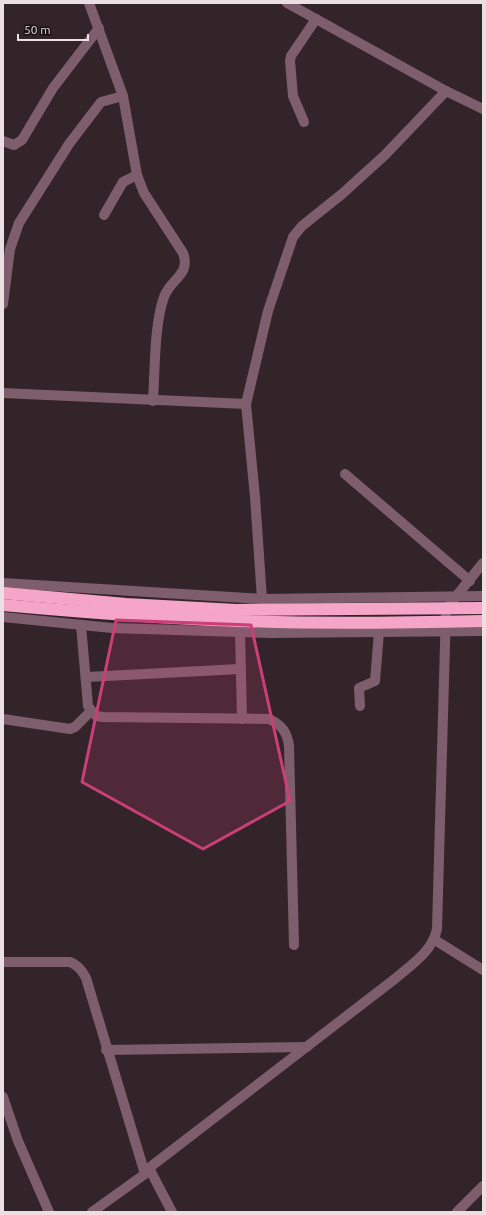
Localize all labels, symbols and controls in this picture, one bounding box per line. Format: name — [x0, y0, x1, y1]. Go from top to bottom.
scale bar — [18, 16, 88, 42]
text: 50 m — [24, 23, 51, 36]

